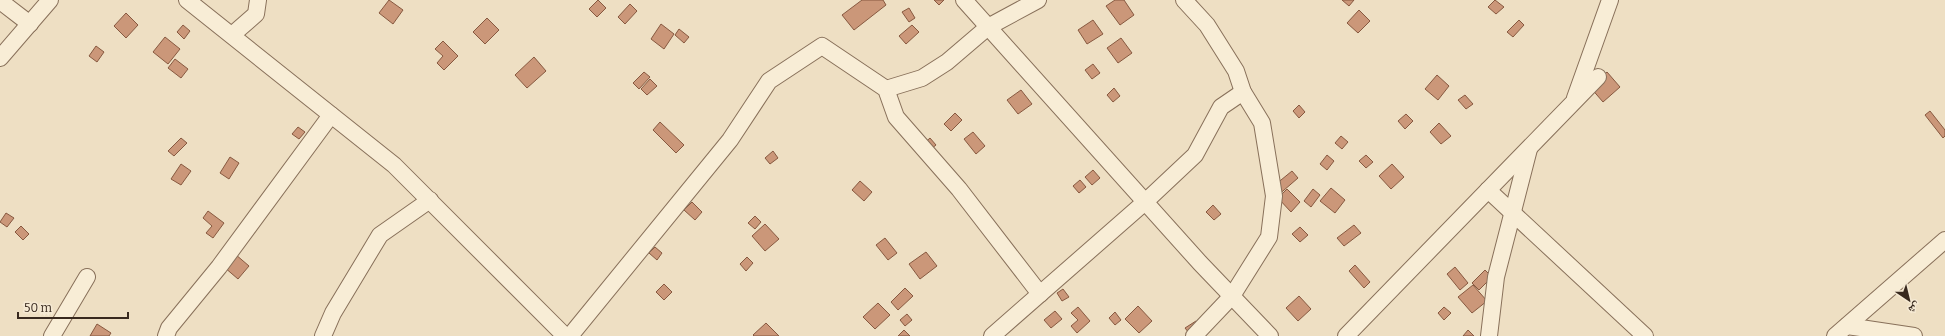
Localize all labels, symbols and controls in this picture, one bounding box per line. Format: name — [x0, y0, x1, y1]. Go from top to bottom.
north arrow — [1889, 280, 1929, 320]
scale bar — [18, 294, 128, 320]
text: ش — [1905, 298, 1923, 317]
text: 50 m — [24, 301, 53, 315]

